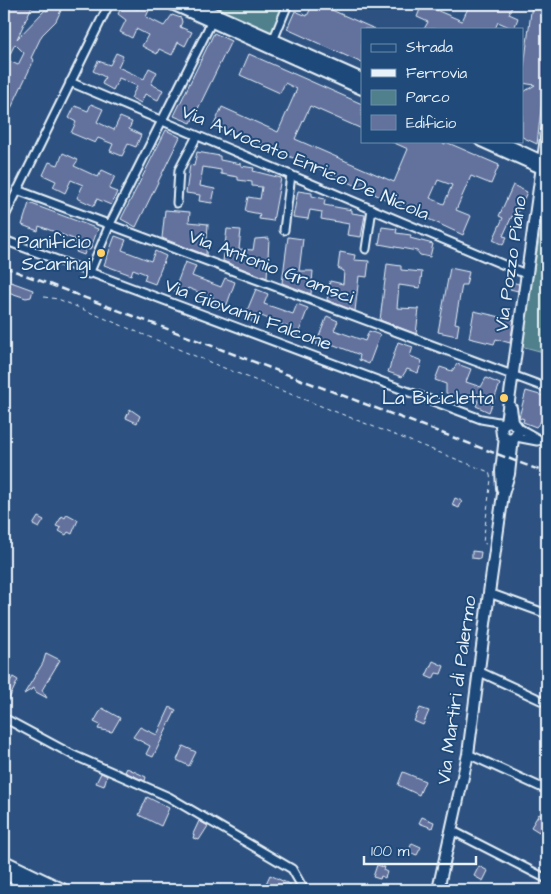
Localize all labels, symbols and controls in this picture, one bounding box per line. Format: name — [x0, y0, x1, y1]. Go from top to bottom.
legend — [361, 28, 524, 142]
text: Strada — [406, 37, 453, 58]
text: Ferrovia — [406, 63, 468, 84]
text: Parco — [406, 87, 450, 108]
street label: Via Avvocato Enrico De Nicola — [177, 98, 434, 228]
text: Edificio — [406, 113, 457, 134]
street label: Via Pozzo Piano — [488, 194, 534, 334]
street label: Via Antonio Gramsci — [184, 223, 358, 311]
place label: Panificio Scaringi — [17, 229, 91, 279]
marker: Panificio Scaringi — [95, 247, 107, 259]
street label: Via Giovanni Falcone — [161, 272, 335, 358]
place label: La Bicicletta — [382, 385, 494, 412]
marker: La Bicicletta — [498, 392, 510, 404]
street label: Via Martiri di Palermo — [430, 593, 484, 786]
scale bar — [364, 834, 476, 866]
text: 100 m — [371, 841, 410, 862]

